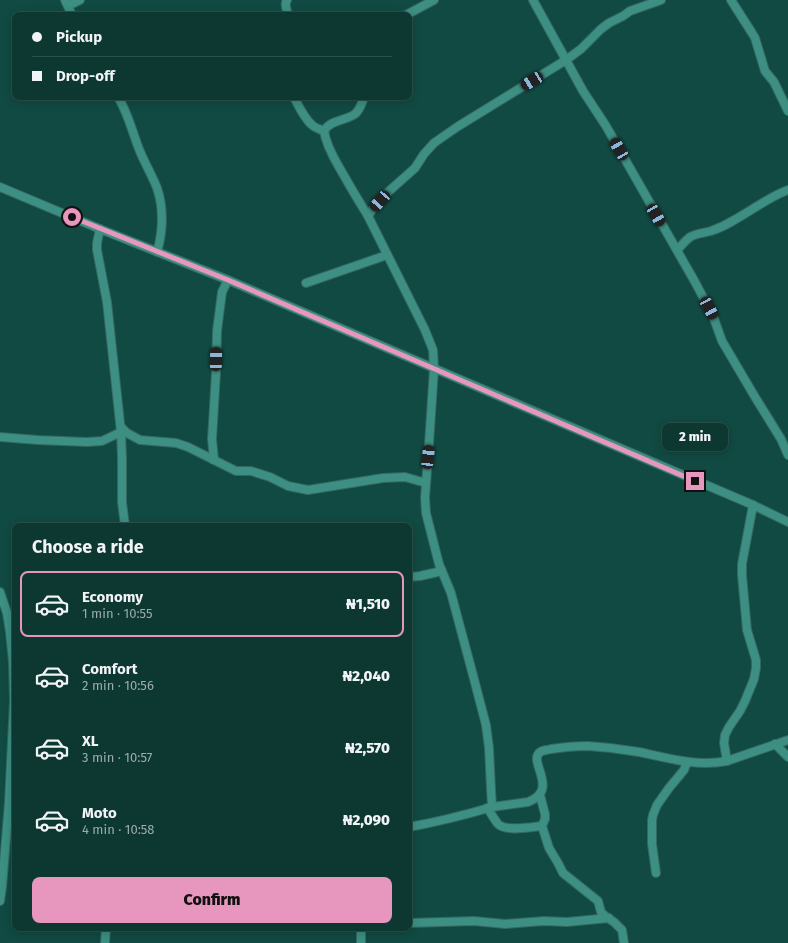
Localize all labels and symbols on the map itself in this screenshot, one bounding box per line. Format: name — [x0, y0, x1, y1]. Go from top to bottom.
car — [519, 70, 545, 92]
car — [608, 136, 630, 162]
car — [368, 188, 392, 214]
car — [645, 202, 667, 228]
route start — [63, 208, 81, 226]
car — [698, 295, 720, 321]
car — [210, 347, 222, 371]
callout: 2 min — [662, 423, 728, 451]
car — [421, 444, 435, 470]
route end — [686, 472, 704, 490]

